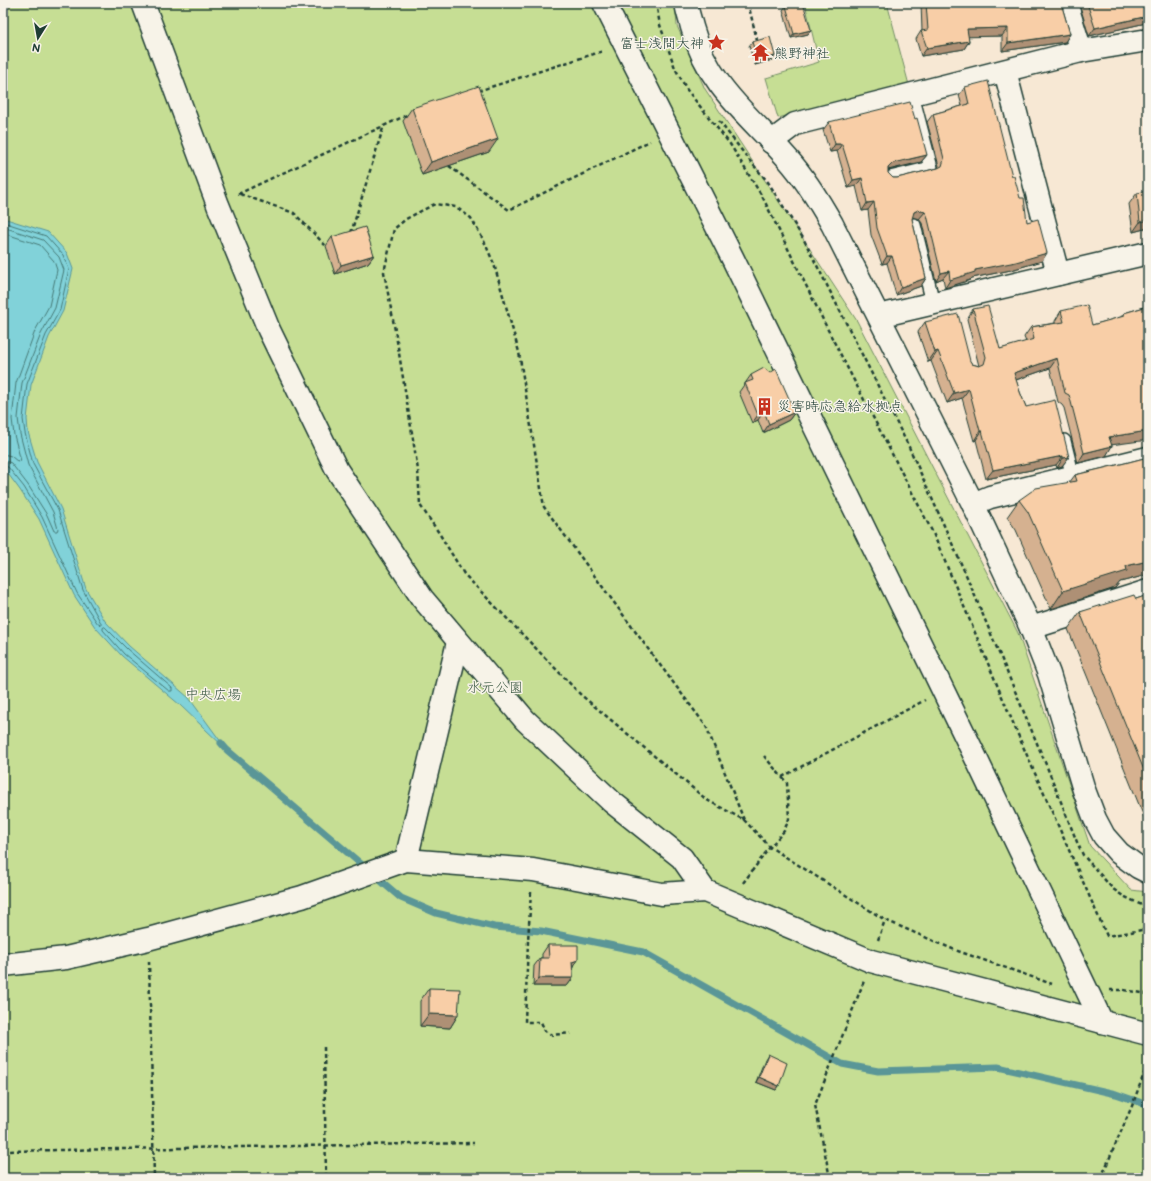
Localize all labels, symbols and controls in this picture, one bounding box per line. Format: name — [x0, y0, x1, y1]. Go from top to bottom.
north arrow — [18, 18, 58, 58]
place icon: 富士浅間大神 — [707, 33, 727, 53]
place label: 富士浅間大神 — [620, 35, 704, 52]
text: N — [31, 40, 41, 54]
temple icon: 熊野神社 — [751, 43, 771, 63]
place label: 熊野神社 — [774, 45, 830, 62]
building icon: 災害時応急給水拠点 — [754, 396, 774, 416]
place label: 災害時応急給水拠点 — [777, 398, 903, 415]
park label: 水元公園 — [467, 679, 523, 696]
park label: 中央広場 — [185, 686, 241, 703]

